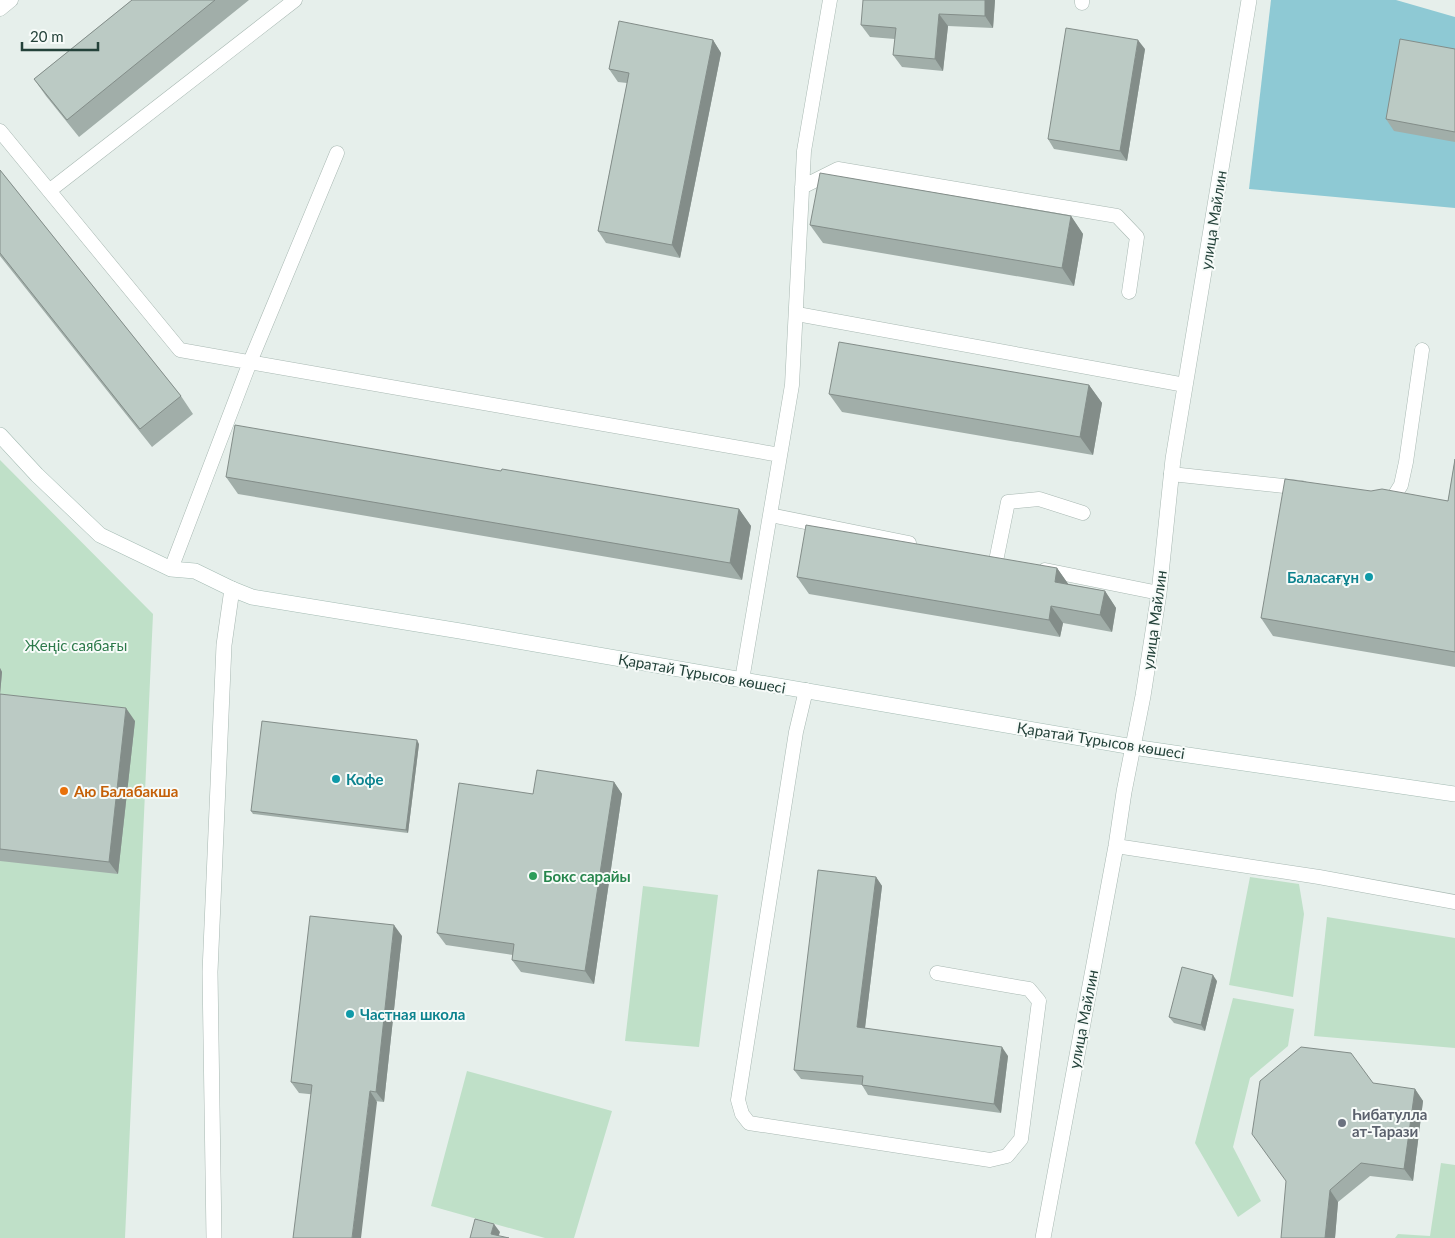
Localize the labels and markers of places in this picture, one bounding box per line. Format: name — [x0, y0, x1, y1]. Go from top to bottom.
place label: Баласағұн — [1287, 568, 1359, 586]
marker: Баласағұн — [1363, 571, 1375, 583]
place label: Кофе — [346, 770, 383, 788]
marker: Кофе — [330, 773, 342, 785]
place label: Аю Балабакша — [73, 782, 178, 800]
marker: Аю Балабакша — [58, 785, 70, 797]
place label: Бокс сарайы — [543, 867, 631, 885]
marker: Бокс сарайы — [527, 870, 539, 882]
place label: Частная школа — [360, 1005, 465, 1023]
marker: Частная школа — [344, 1008, 356, 1020]
place label: Һибатулла ат-Тарази — [1352, 1105, 1427, 1140]
marker: Һибатулла ат-Тарази — [1336, 1117, 1348, 1129]

